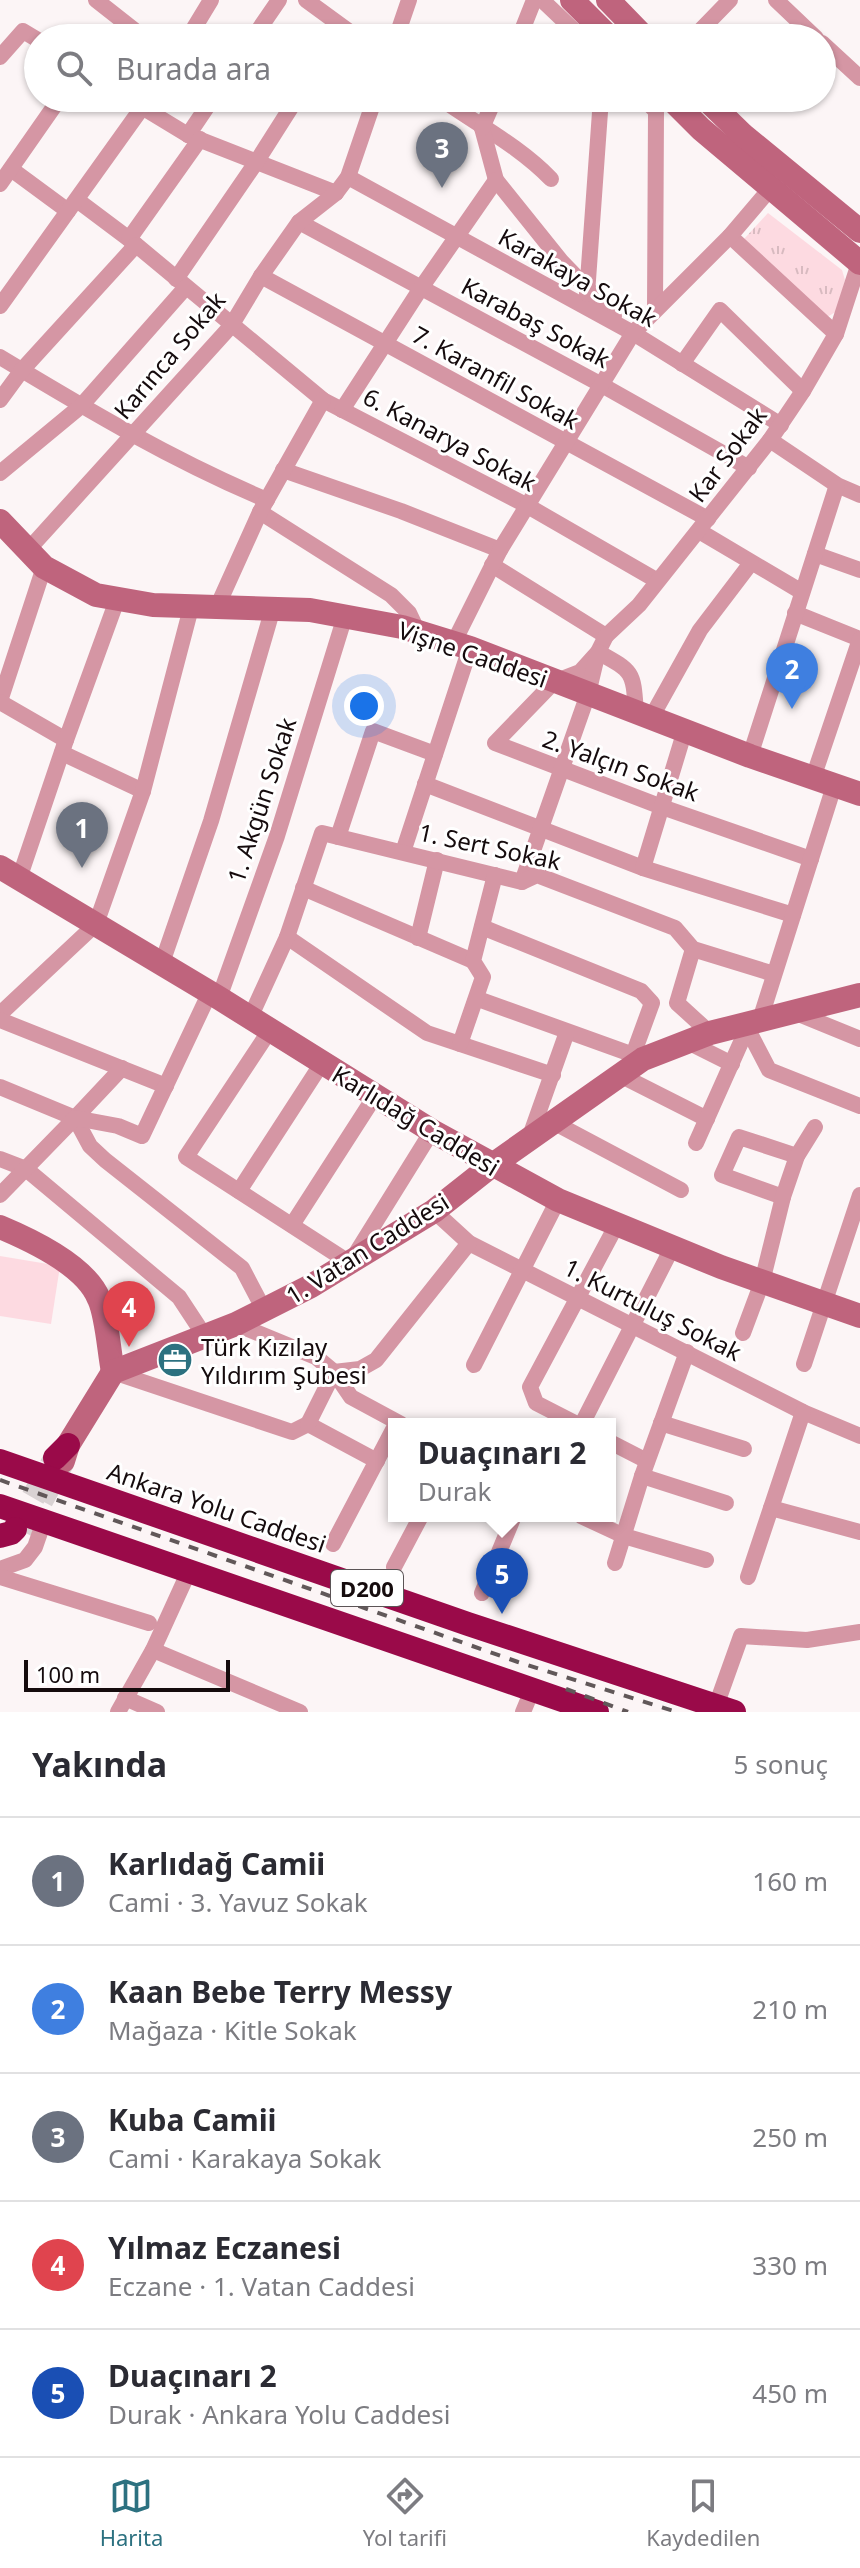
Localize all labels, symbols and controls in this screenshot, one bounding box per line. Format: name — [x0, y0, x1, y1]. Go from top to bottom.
search box — [24, 24, 836, 112]
icon: search — [52, 46, 96, 90]
text: Burada ara — [116, 48, 271, 89]
pin: 3 — [416, 122, 468, 188]
street label: Karakaya Sokak — [493, 220, 663, 334]
street label: Karabaş Sokak — [456, 269, 616, 375]
street label: Karınca Sokak — [106, 284, 232, 426]
street label: 7. Karanfil Sokak — [407, 317, 586, 437]
street label: 6. Kanarya Sokak — [358, 379, 543, 499]
street label: Kar Sokak — [680, 399, 774, 508]
street label: Vişne Caddesi — [394, 613, 552, 695]
pin: 2 — [766, 643, 818, 709]
your location — [344, 686, 384, 726]
street label: 1. Akgün Sokak — [219, 713, 303, 887]
street label: 2. Yalçın Sokak — [538, 721, 704, 809]
pin: 1 — [56, 802, 108, 868]
street label: 1. Sert Sokak — [416, 815, 564, 877]
street label: Karlıdağ Caddesi — [326, 1057, 506, 1183]
street label: 1. Vatan Caddesi — [279, 1185, 455, 1311]
street label: 1. Kurtuluş Sokak — [559, 1250, 748, 1368]
pin: 4 — [103, 1281, 155, 1347]
place label: Türk Kızılay Yıldırım Şubesi — [201, 1330, 367, 1391]
office icon: Türk Kızılay Yıldırım Şubesi — [156, 1341, 194, 1379]
popup — [388, 1418, 616, 1522]
text: Duaçınarı 2 — [418, 1432, 586, 1473]
street label: Ankara Yolu Caddesi — [103, 1454, 331, 1560]
text: Durak — [418, 1473, 491, 1509]
pin: 5 — [476, 1548, 528, 1614]
road number: D200 — [331, 1570, 403, 1606]
scale bar — [24, 1656, 230, 1692]
text: 100 m — [36, 1659, 100, 1689]
text: Yakında — [32, 1741, 167, 1787]
text: 5 sonuç — [734, 1746, 828, 1782]
text: Karlıdağ Camii — [108, 1843, 325, 1884]
text: 1 — [51, 1863, 65, 1899]
text: 160 m — [752, 1863, 828, 1899]
text: Cami · 3. Yavuz Sokak — [108, 1884, 368, 1920]
text: Kaan Bebe Terry Messy — [108, 1971, 452, 2012]
text: 2 — [51, 1991, 65, 2027]
text: 210 m — [752, 1991, 828, 2027]
text: Mağaza · Kitle Sokak — [108, 2012, 357, 2048]
text: Kuba Camii — [108, 2099, 277, 2140]
text: 3 — [51, 2119, 65, 2155]
text: 250 m — [752, 2119, 828, 2155]
text: Cami · Karakaya Sokak — [108, 2140, 381, 2176]
text: Yılmaz Eczanesi — [108, 2227, 341, 2268]
text: 4 — [51, 2247, 65, 2283]
text: 330 m — [752, 2247, 828, 2283]
text: Eczane · 1. Vatan Caddesi — [108, 2268, 415, 2304]
text: Duaçınarı 2 — [108, 2355, 277, 2396]
text: 5 — [51, 2375, 65, 2411]
text: 450 m — [752, 2375, 828, 2411]
text: Durak · Ankara Yolu Caddesi — [108, 2396, 450, 2432]
tab: Harita — [100, 2474, 163, 2552]
tab: Yol tarifi — [363, 2474, 447, 2552]
tab: Kaydedilen — [646, 2474, 760, 2552]

